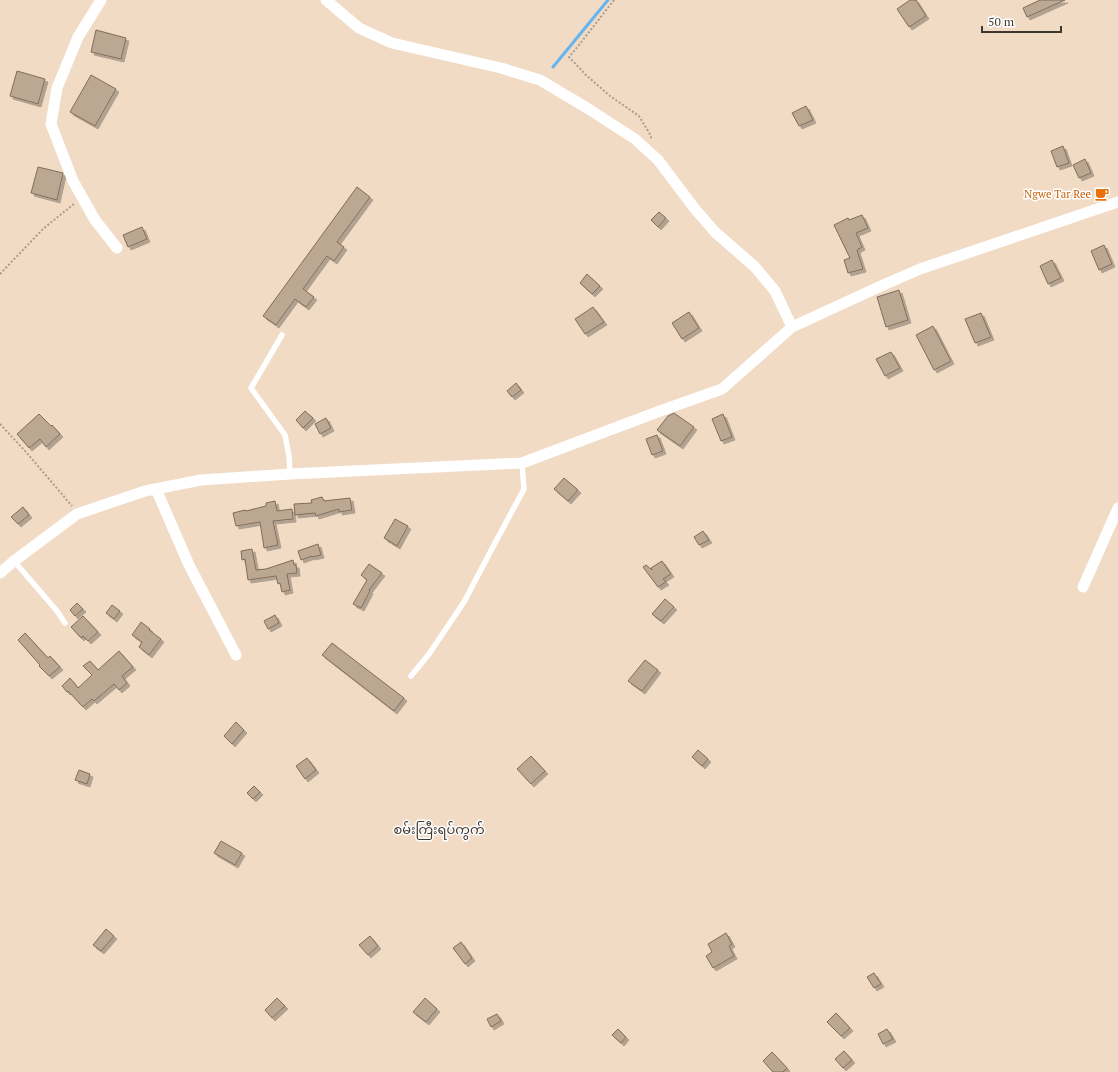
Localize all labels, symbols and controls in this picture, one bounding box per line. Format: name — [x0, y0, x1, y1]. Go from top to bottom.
scale bar — [982, 8, 1061, 34]
text: 50 m — [988, 14, 1015, 29]
cafe icon: Ngwe Tar Ree — [1094, 186, 1110, 202]
place label: Ngwe Tar Ree — [1024, 187, 1091, 201]
district label: စမ်းကြီးရပ်ကွက် — [393, 820, 485, 840]

